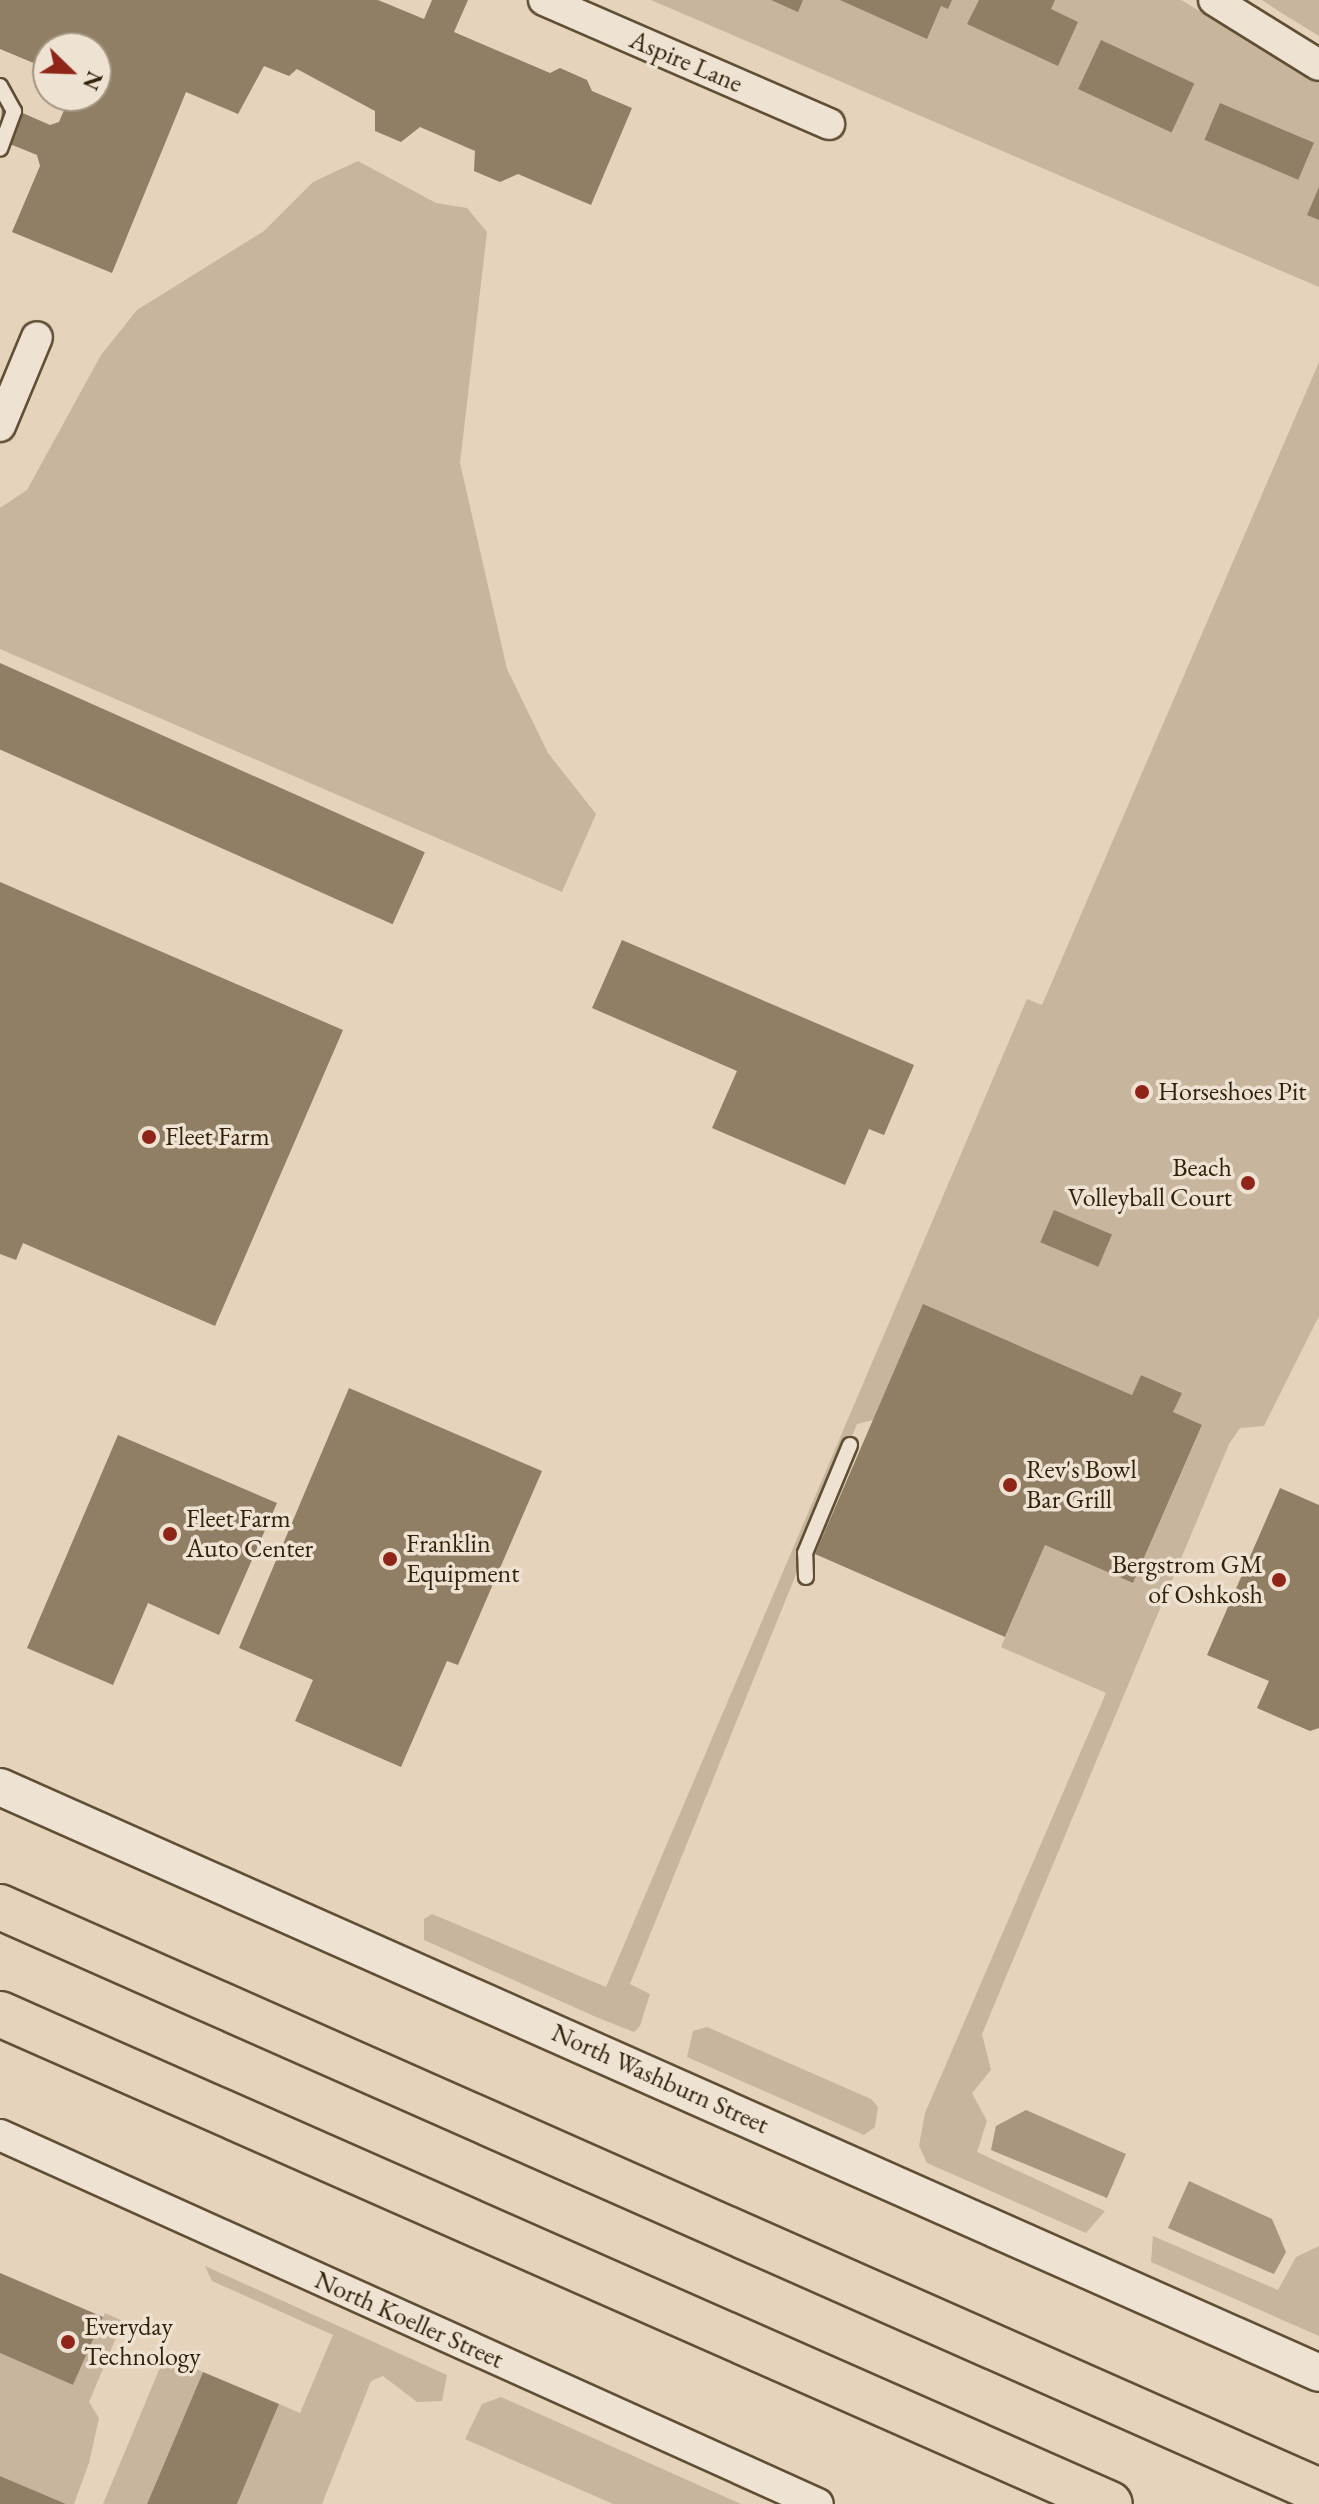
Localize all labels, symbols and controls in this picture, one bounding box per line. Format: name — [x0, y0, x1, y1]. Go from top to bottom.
street label: Aspire Lane — [625, 24, 747, 100]
north arrow — [32, 32, 112, 112]
text: N — [76, 67, 110, 95]
place label: Horseshoes Pit — [1158, 1076, 1306, 1108]
marker: Horseshoes Pit — [1133, 1083, 1151, 1101]
place label: Fleet Farm — [165, 1121, 270, 1153]
marker: Fleet Farm — [140, 1128, 158, 1146]
place label: Beach Volleyball Court — [1068, 1152, 1232, 1214]
marker: Beach Volleyball Court — [1239, 1174, 1257, 1192]
place label: Rev's Bowl Bar Grill — [1026, 1454, 1137, 1516]
marker: Rev's Bowl Bar Grill — [1001, 1476, 1019, 1494]
place label: Fleet Farm Auto Center — [186, 1503, 313, 1564]
marker: Fleet Farm Auto Center — [161, 1525, 179, 1543]
place label: Franklin Equipment — [406, 1528, 519, 1590]
place label: Bergstrom GM of Oshkosh — [1112, 1549, 1263, 1610]
marker: Franklin Equipment — [381, 1550, 399, 1568]
marker: Bergstrom GM of Oshkosh — [1270, 1571, 1288, 1589]
street label: North Washburn Street — [547, 2017, 773, 2141]
street label: North Koeller Street — [310, 2264, 508, 2376]
place label: Everyday Technology — [84, 2311, 201, 2372]
marker: Everyday Technology — [59, 2333, 77, 2351]

